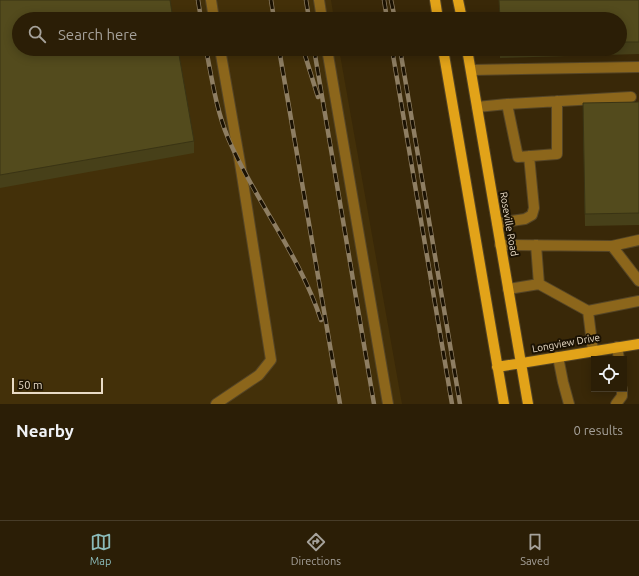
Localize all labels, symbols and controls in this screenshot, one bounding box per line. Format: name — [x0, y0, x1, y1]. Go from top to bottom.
search box — [12, 12, 627, 56]
icon: search — [26, 23, 48, 45]
text: Search here — [58, 26, 137, 43]
street label: Roseville Road — [498, 191, 520, 257]
street label: Longview Drive — [531, 332, 601, 354]
map controls — [591, 356, 627, 392]
button: locate — [591, 356, 627, 392]
scale bar — [12, 376, 103, 395]
text: 50 m — [18, 379, 42, 391]
text: Nearby — [16, 421, 74, 440]
text: 0 results — [573, 423, 623, 437]
tab: Map — [90, 531, 112, 567]
tab: Directions — [291, 531, 341, 567]
tab: Saved — [520, 531, 549, 567]

